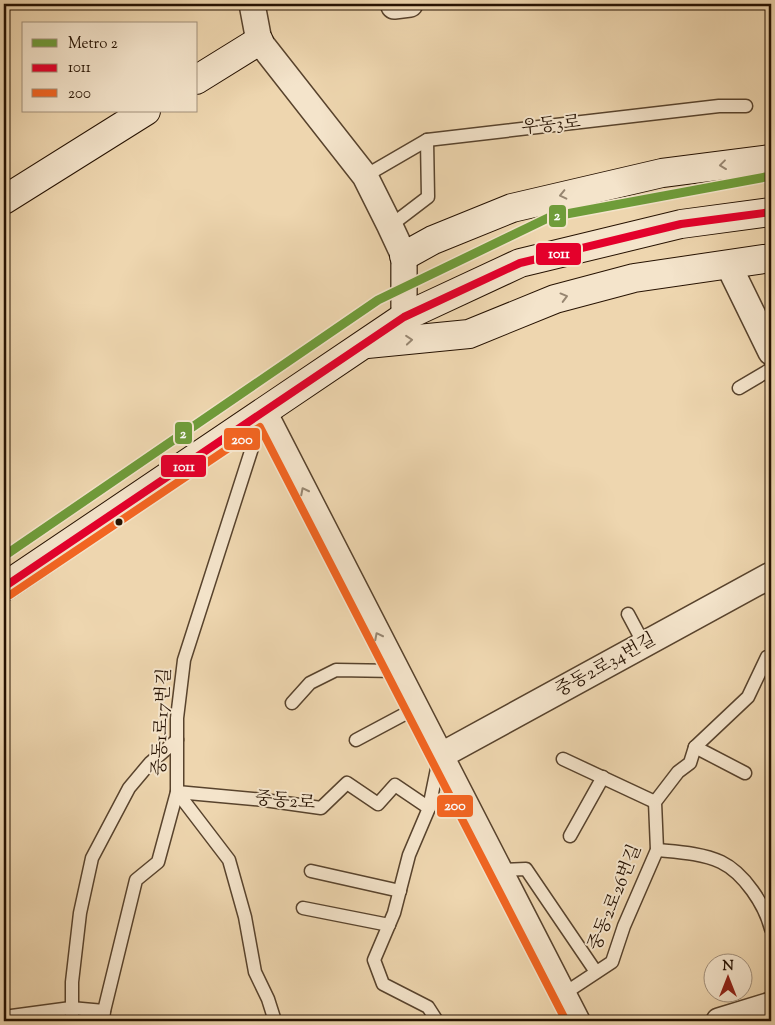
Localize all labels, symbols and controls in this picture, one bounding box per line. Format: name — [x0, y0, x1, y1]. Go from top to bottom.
legend — [22, 22, 198, 112]
text: Metro 2 — [68, 34, 118, 55]
text: 1011 — [68, 58, 91, 79]
text: 200 — [68, 84, 91, 105]
street label: 우동3로 — [520, 110, 582, 142]
one-way arrow — [719, 159, 727, 170]
one-way arrow — [559, 189, 568, 200]
line badge: 2 — [548, 204, 567, 228]
text: 2 — [554, 207, 561, 227]
line badge: 1011 — [535, 242, 582, 266]
text: 1011 — [548, 245, 570, 265]
one-way arrow — [559, 292, 568, 303]
one-way arrow — [405, 335, 413, 346]
line badge: 2 — [174, 421, 193, 445]
text: 2 — [180, 425, 187, 445]
line badge: 200 — [223, 427, 261, 451]
text: 200 — [231, 431, 253, 451]
line badge: 1011 — [160, 454, 207, 478]
text: 1011 — [173, 458, 195, 478]
one-way arrow — [300, 487, 310, 496]
unlabelled marker — [114, 517, 124, 527]
street label: 중동2로34번길 — [551, 628, 661, 704]
one-way arrow — [374, 632, 384, 641]
street label: 중동1로17번길 — [147, 667, 179, 777]
street label: 중동2로 — [254, 786, 316, 818]
line badge: 200 — [436, 794, 474, 818]
text: 200 — [444, 797, 466, 817]
street label: 중동2로26번길 — [583, 841, 649, 955]
north arrow — [702, 952, 752, 1002]
text: N — [722, 957, 734, 977]

